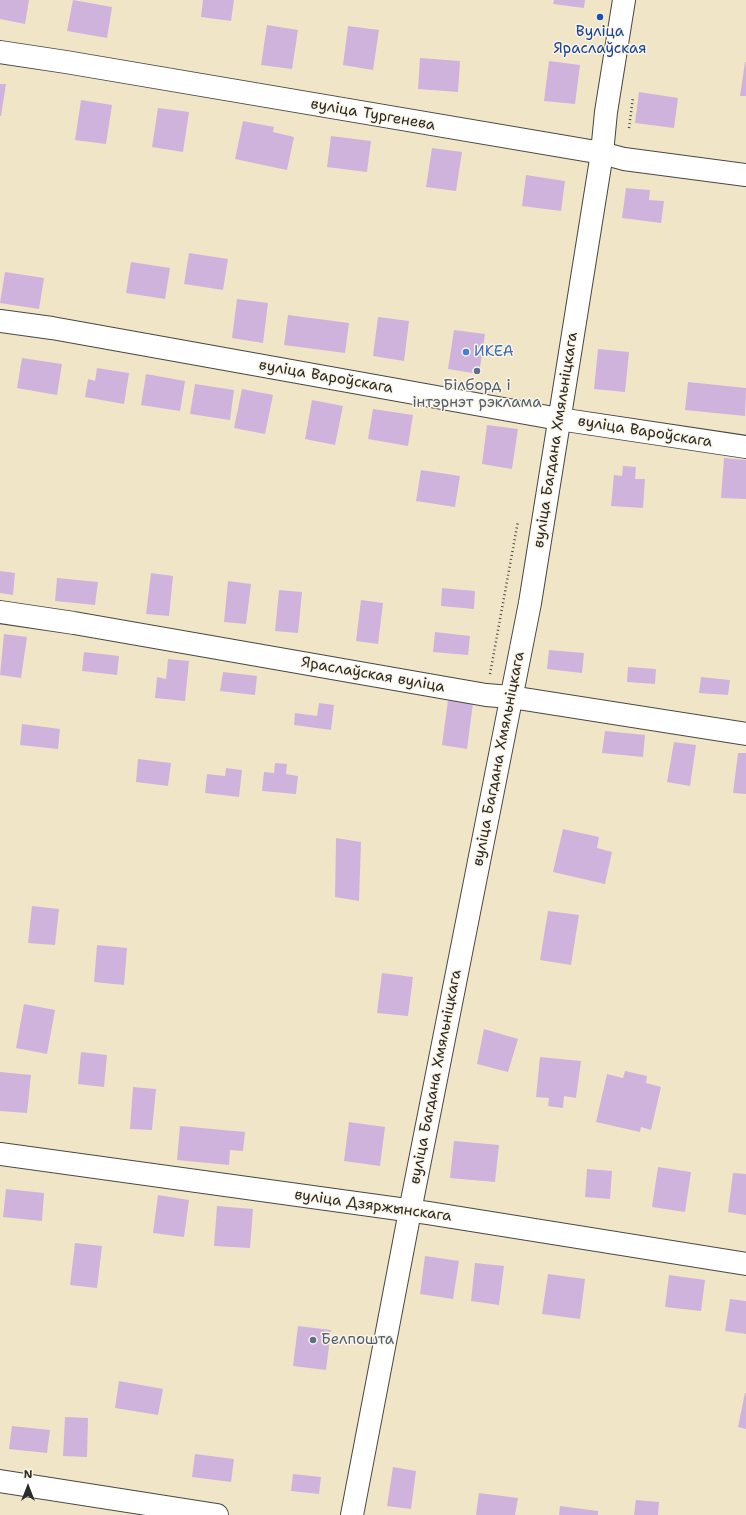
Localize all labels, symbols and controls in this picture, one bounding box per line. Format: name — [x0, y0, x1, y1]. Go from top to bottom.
marker: Вуліца Яраслаўская — [595, 12, 605, 22]
place label: Вуліца Яраслаўская — [554, 23, 646, 58]
street label: вуліца Тургенева — [309, 95, 437, 135]
street label: вуліца Багдана Хмяльніцкага — [530, 331, 582, 549]
place label: ИКЕА — [474, 343, 514, 361]
marker: ИКЕА — [461, 347, 471, 357]
street label: вуліца Вароўскага — [257, 356, 395, 398]
marker: Білборд і інтэрнэт рэклама — [472, 366, 482, 376]
place label: Білборд і інтэрнэт рэклама — [412, 377, 542, 412]
street label: вуліца Вароўскага — [576, 412, 714, 452]
street label: вуліца Багдана Хмяльніцкага — [469, 650, 529, 868]
street label: Яраслаўская вуліца — [300, 653, 446, 697]
street label: вуліца Багдана Хмяльніцкага — [406, 968, 466, 1186]
street label: вуліца Дзяржынскага — [293, 1186, 453, 1226]
place label: Белпошта — [321, 1331, 394, 1349]
marker: Белпошта — [308, 1335, 318, 1345]
north arrow — [8, 1467, 48, 1507]
text: N — [24, 1467, 32, 1482]

